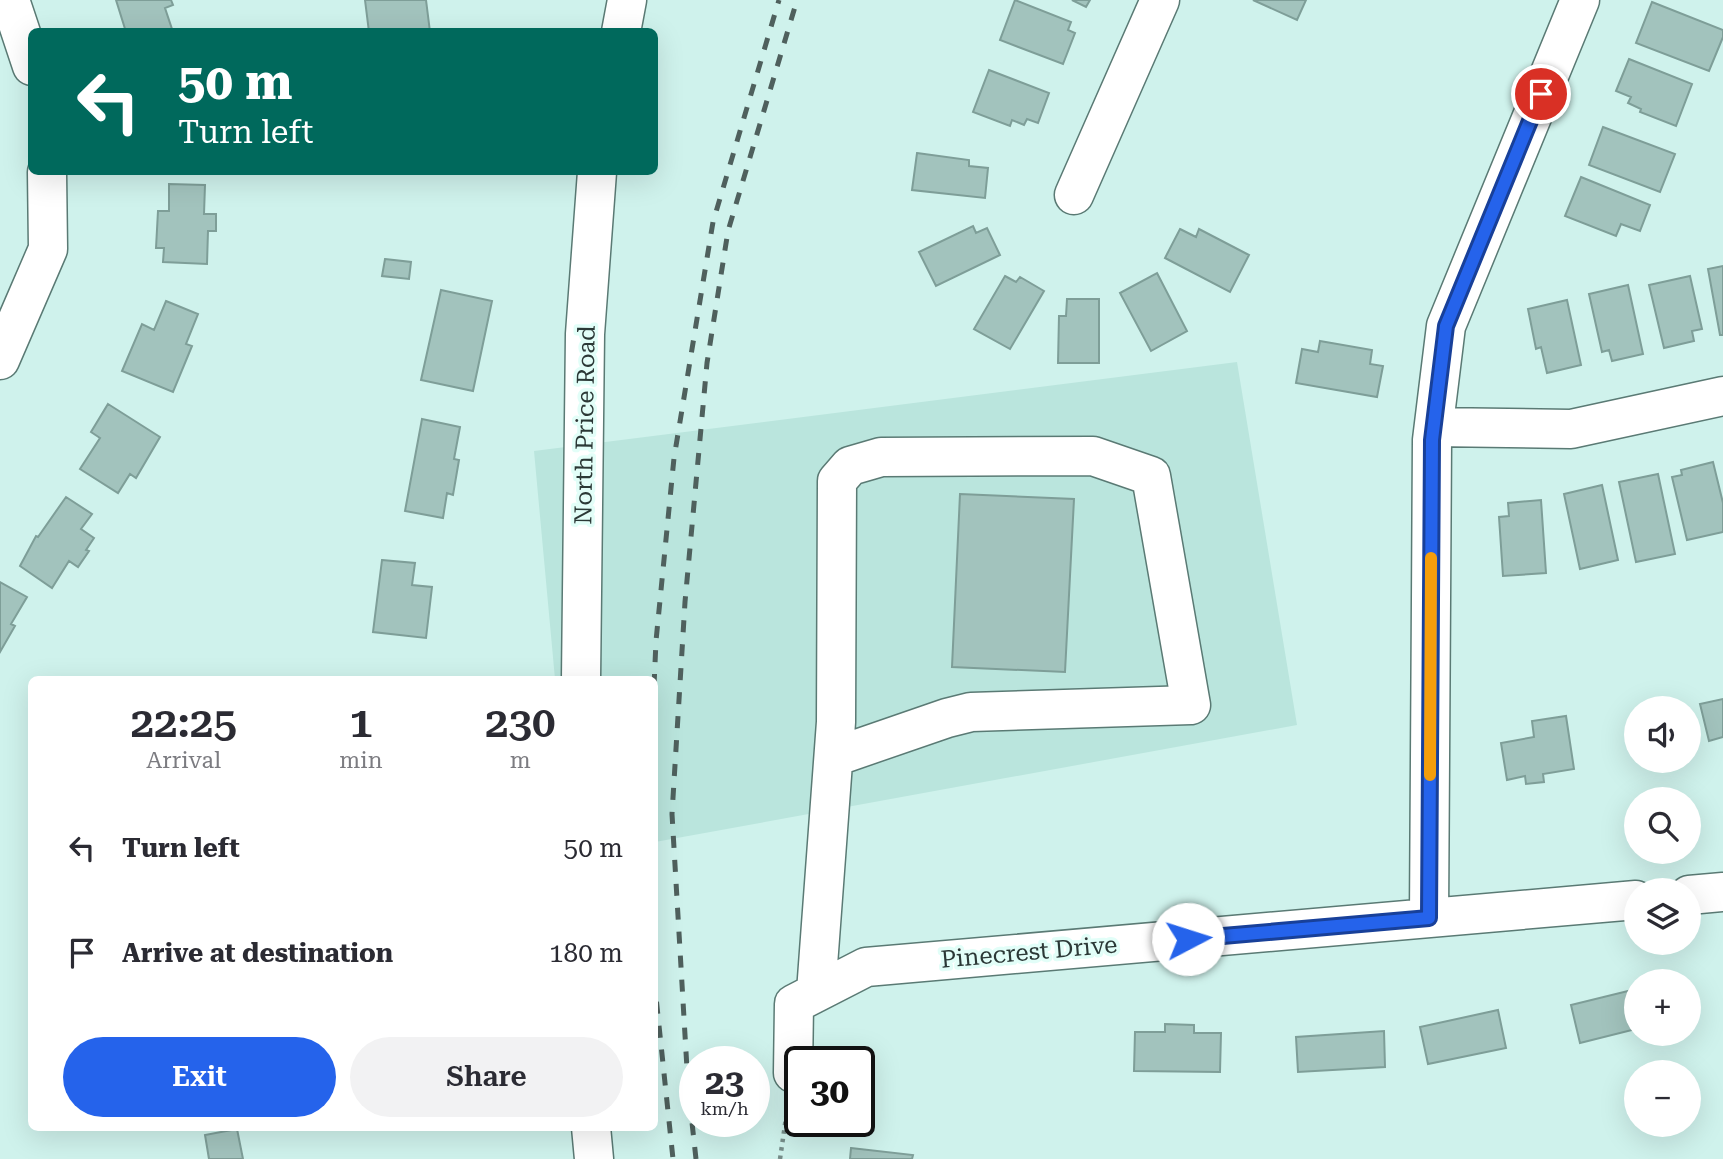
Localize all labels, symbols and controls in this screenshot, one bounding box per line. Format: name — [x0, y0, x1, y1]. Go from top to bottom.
text: 50 m — [178, 54, 293, 111]
icon: left — [63, 56, 154, 147]
pin — [1511, 64, 1571, 124]
icon: arrive — [1522, 75, 1560, 113]
text: Turn left — [178, 113, 313, 151]
street label: North Price Road — [569, 325, 601, 525]
map controls — [1624, 696, 1701, 1137]
button: sound — [1624, 696, 1701, 773]
text: 22:25 — [130, 698, 237, 747]
text: 1 — [349, 698, 373, 747]
text: 230 — [485, 698, 556, 747]
text: Arrival — [146, 747, 221, 774]
text: min — [339, 747, 383, 774]
text: m — [510, 747, 531, 774]
button: search — [1624, 787, 1701, 864]
icon: left — [63, 829, 101, 867]
text: Turn left — [122, 833, 240, 863]
text: 50 m — [564, 833, 623, 863]
button: layers — [1624, 878, 1701, 955]
position arrow — [1151, 902, 1225, 976]
street label: Pinecrest Drive — [939, 930, 1119, 974]
icon: arrive — [63, 934, 101, 972]
text: Arrive at destination — [122, 938, 393, 968]
text: 180 m — [549, 938, 623, 968]
button: + — [1624, 969, 1701, 1046]
button: Exit — [63, 1037, 336, 1117]
button: Share — [350, 1037, 623, 1117]
speed limit sign: 30 — [784, 1046, 875, 1137]
button: − — [1624, 1060, 1701, 1137]
text: 23 — [705, 1062, 744, 1103]
text: km/h — [700, 1098, 749, 1119]

